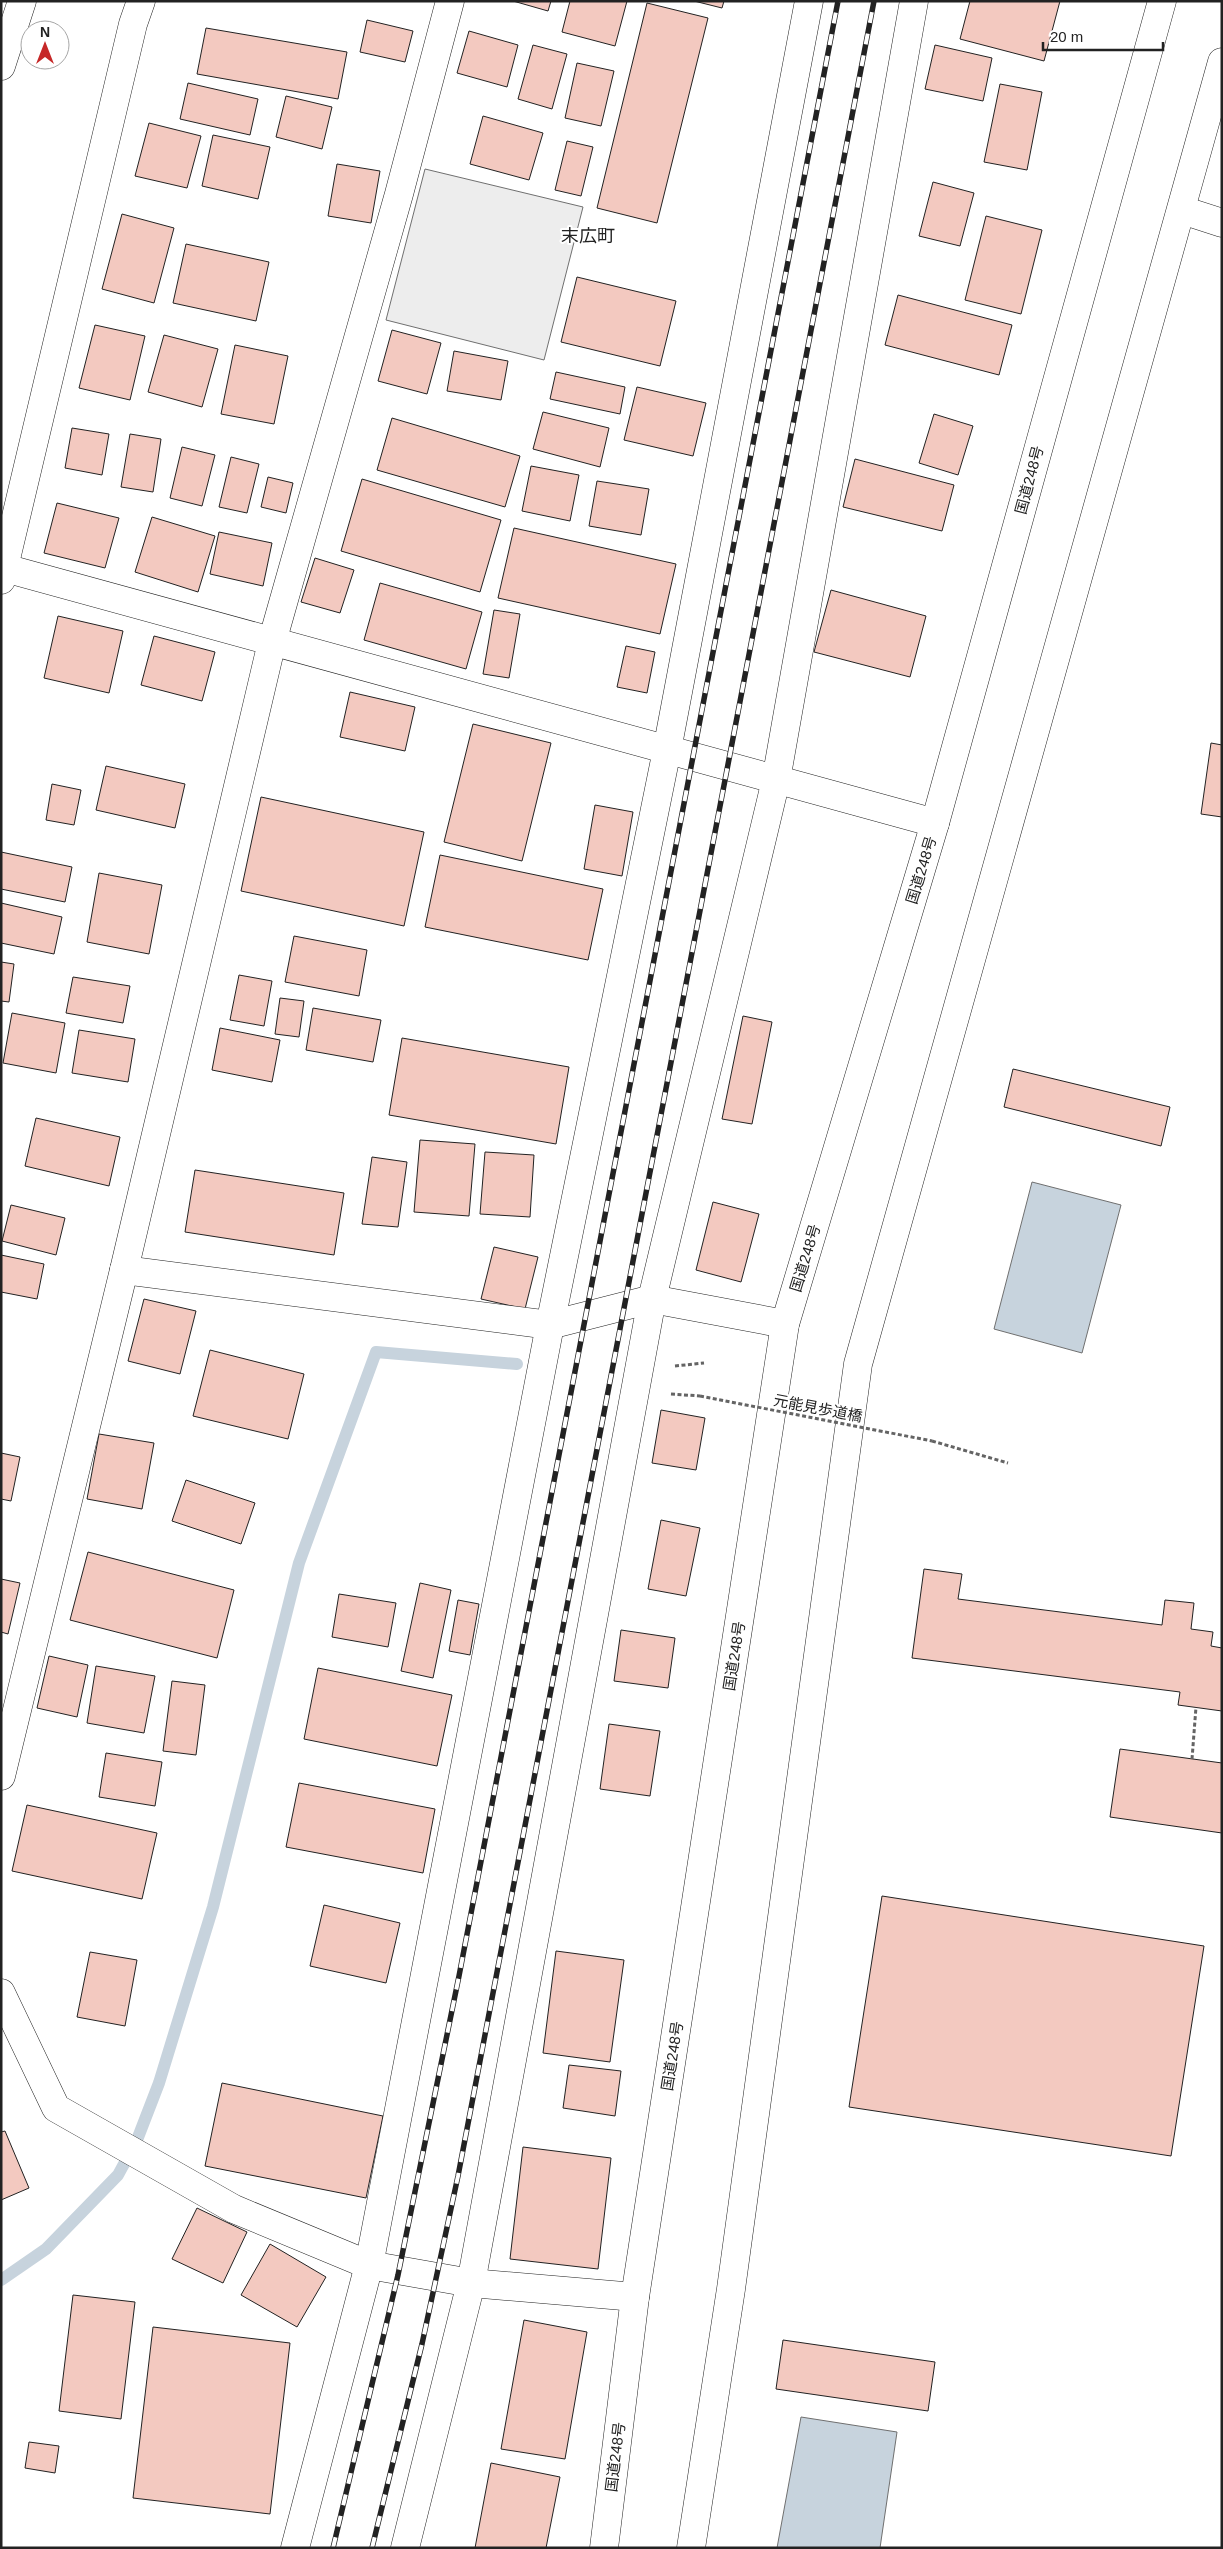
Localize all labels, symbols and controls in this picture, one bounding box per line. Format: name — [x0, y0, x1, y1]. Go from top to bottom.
north arrow — [20, 20, 70, 70]
scale bar — [1043, 20, 1163, 52]
text: N — [40, 24, 50, 40]
text: 20 m — [1050, 28, 1083, 45]
district label: 末広町 — [561, 226, 615, 246]
street label: 国道248号 — [1012, 444, 1046, 516]
street label: 国道248号 — [903, 834, 939, 906]
street label: 国道248号 — [787, 1222, 823, 1294]
street label: 元能見歩道橋 — [772, 1391, 864, 1425]
street label: 国道248号 — [720, 1620, 748, 1692]
street label: 国道248号 — [658, 2020, 686, 2092]
street label: 国道248号 — [602, 2421, 628, 2493]

